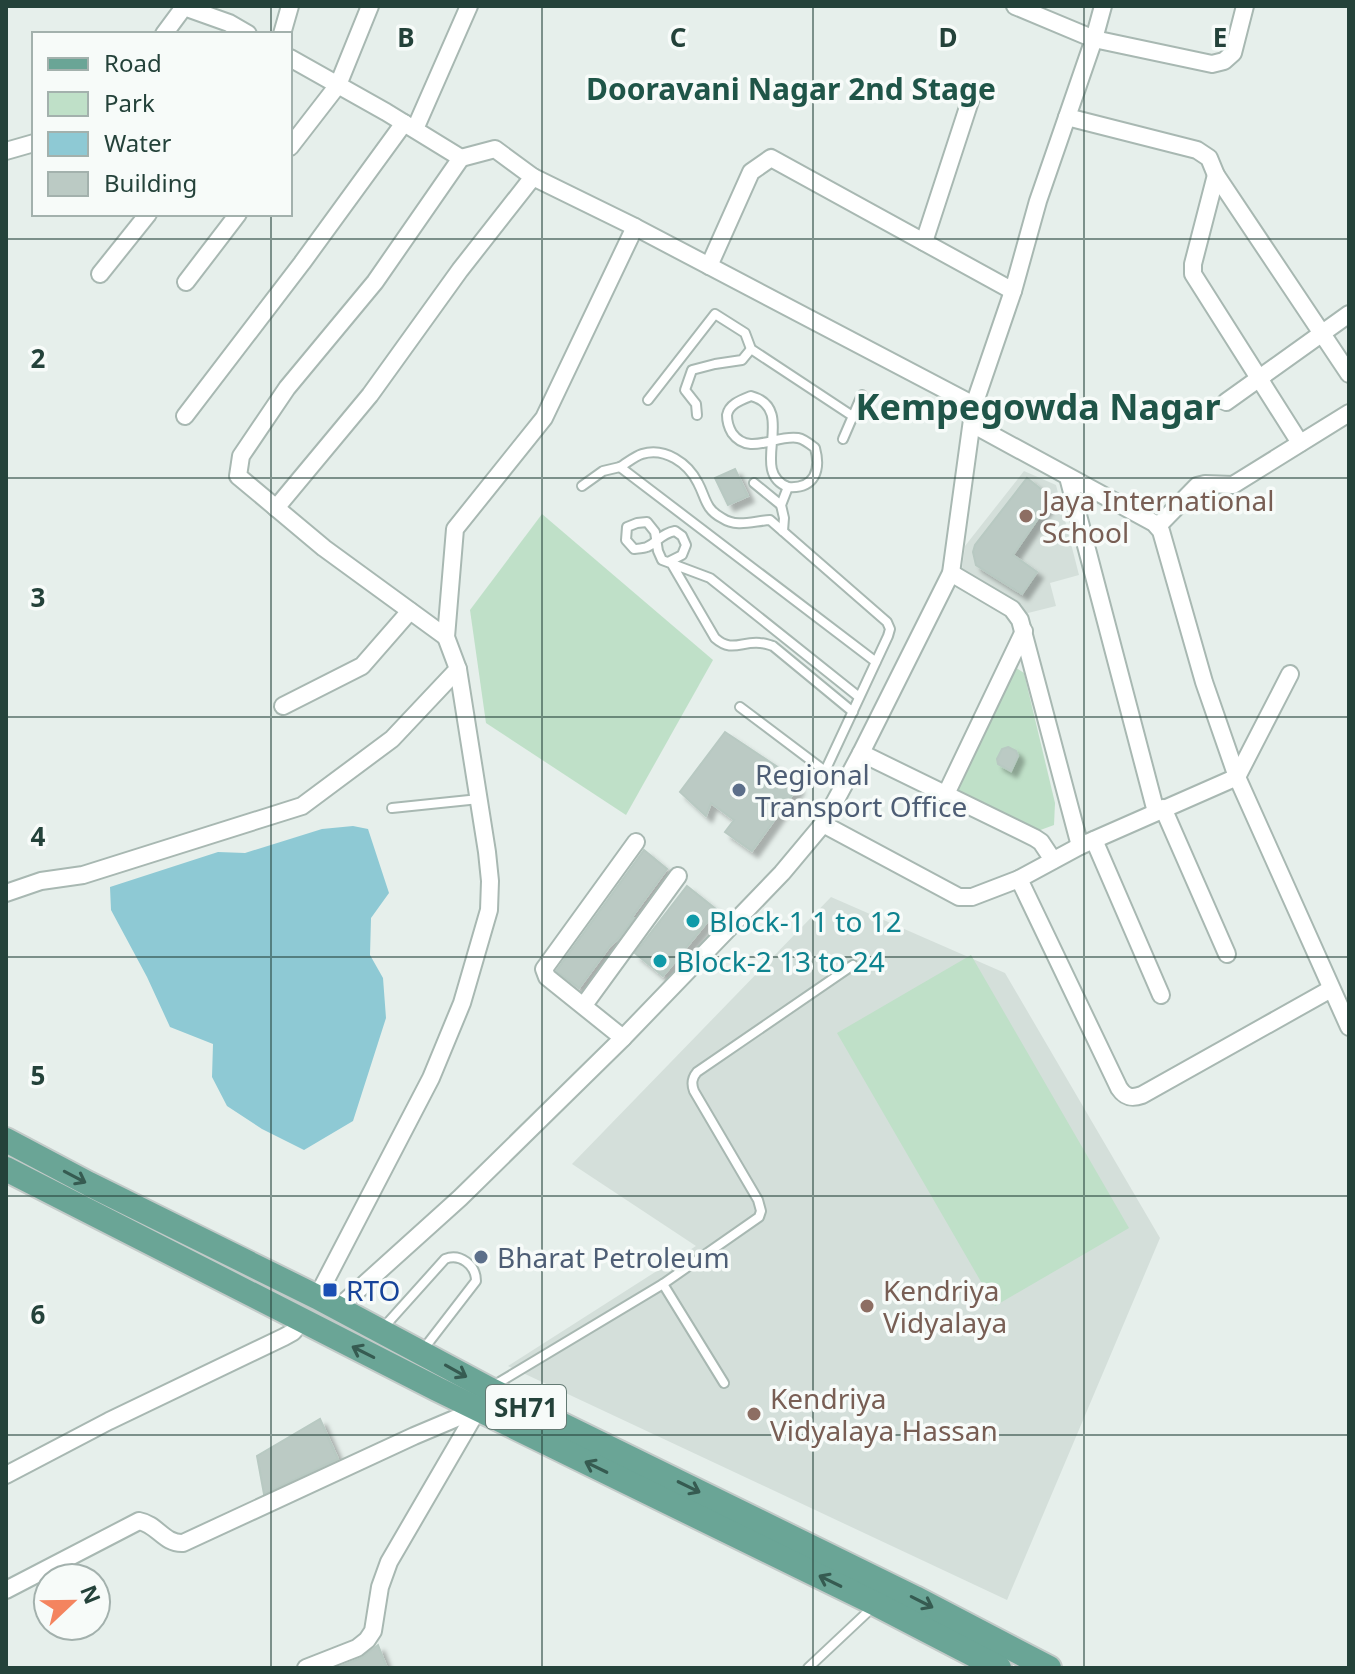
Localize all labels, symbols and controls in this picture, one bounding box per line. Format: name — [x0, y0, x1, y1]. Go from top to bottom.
text: B — [397, 19, 415, 55]
text: C — [670, 19, 686, 55]
text: D — [938, 19, 958, 55]
text: E — [1213, 19, 1227, 55]
legend — [32, 32, 292, 216]
text: Road — [104, 46, 162, 79]
district label: Dooravani Nagar 2nd Stage — [586, 68, 996, 109]
text: Park — [104, 86, 155, 119]
text: Water — [104, 126, 172, 159]
text: Building — [104, 166, 197, 199]
text: 2 — [31, 340, 46, 376]
district label: Kempegowda Nagar — [855, 382, 1221, 431]
place label: Jaya International School — [1039, 481, 1274, 551]
marker: Jaya International School — [1017, 507, 1035, 525]
text: 3 — [31, 579, 45, 615]
place label: Regional Transport Office — [755, 755, 967, 825]
marker: Regional Transport Office — [730, 781, 748, 799]
text: 4 — [31, 818, 46, 854]
place label: Block-1 1 to 12 — [709, 902, 902, 940]
marker: Block-1 1 to 12 — [684, 912, 702, 930]
place label: Block-2 13 to 24 — [676, 942, 885, 980]
marker: Block-2 13 to 24 — [651, 952, 669, 970]
text: 5 — [31, 1057, 45, 1093]
one-way arrow — [63, 1169, 86, 1185]
place label: Bharat Petroleum — [497, 1238, 730, 1276]
marker: Bharat Petroleum — [472, 1248, 490, 1266]
place label: RTO — [346, 1271, 400, 1309]
place label: Kendriya Vidyalaya — [883, 1271, 1007, 1341]
marker: RTO — [321, 1281, 339, 1299]
text: 6 — [31, 1296, 46, 1332]
marker: Kendriya Vidyalaya — [858, 1297, 876, 1315]
one-way arrow — [352, 1343, 376, 1359]
one-way arrow — [444, 1364, 468, 1379]
place label: Kendriya Vidyalaya Hassan — [770, 1379, 998, 1449]
road number: SH71 — [486, 1385, 566, 1429]
marker: Kendriya Vidyalaya Hassan — [745, 1405, 763, 1423]
one-way arrow — [585, 1459, 609, 1474]
one-way arrow — [676, 1480, 700, 1495]
north arrow — [32, 1562, 112, 1642]
one-way arrow — [818, 1573, 842, 1588]
text: N — [74, 1580, 109, 1608]
one-way arrow — [910, 1594, 934, 1610]

